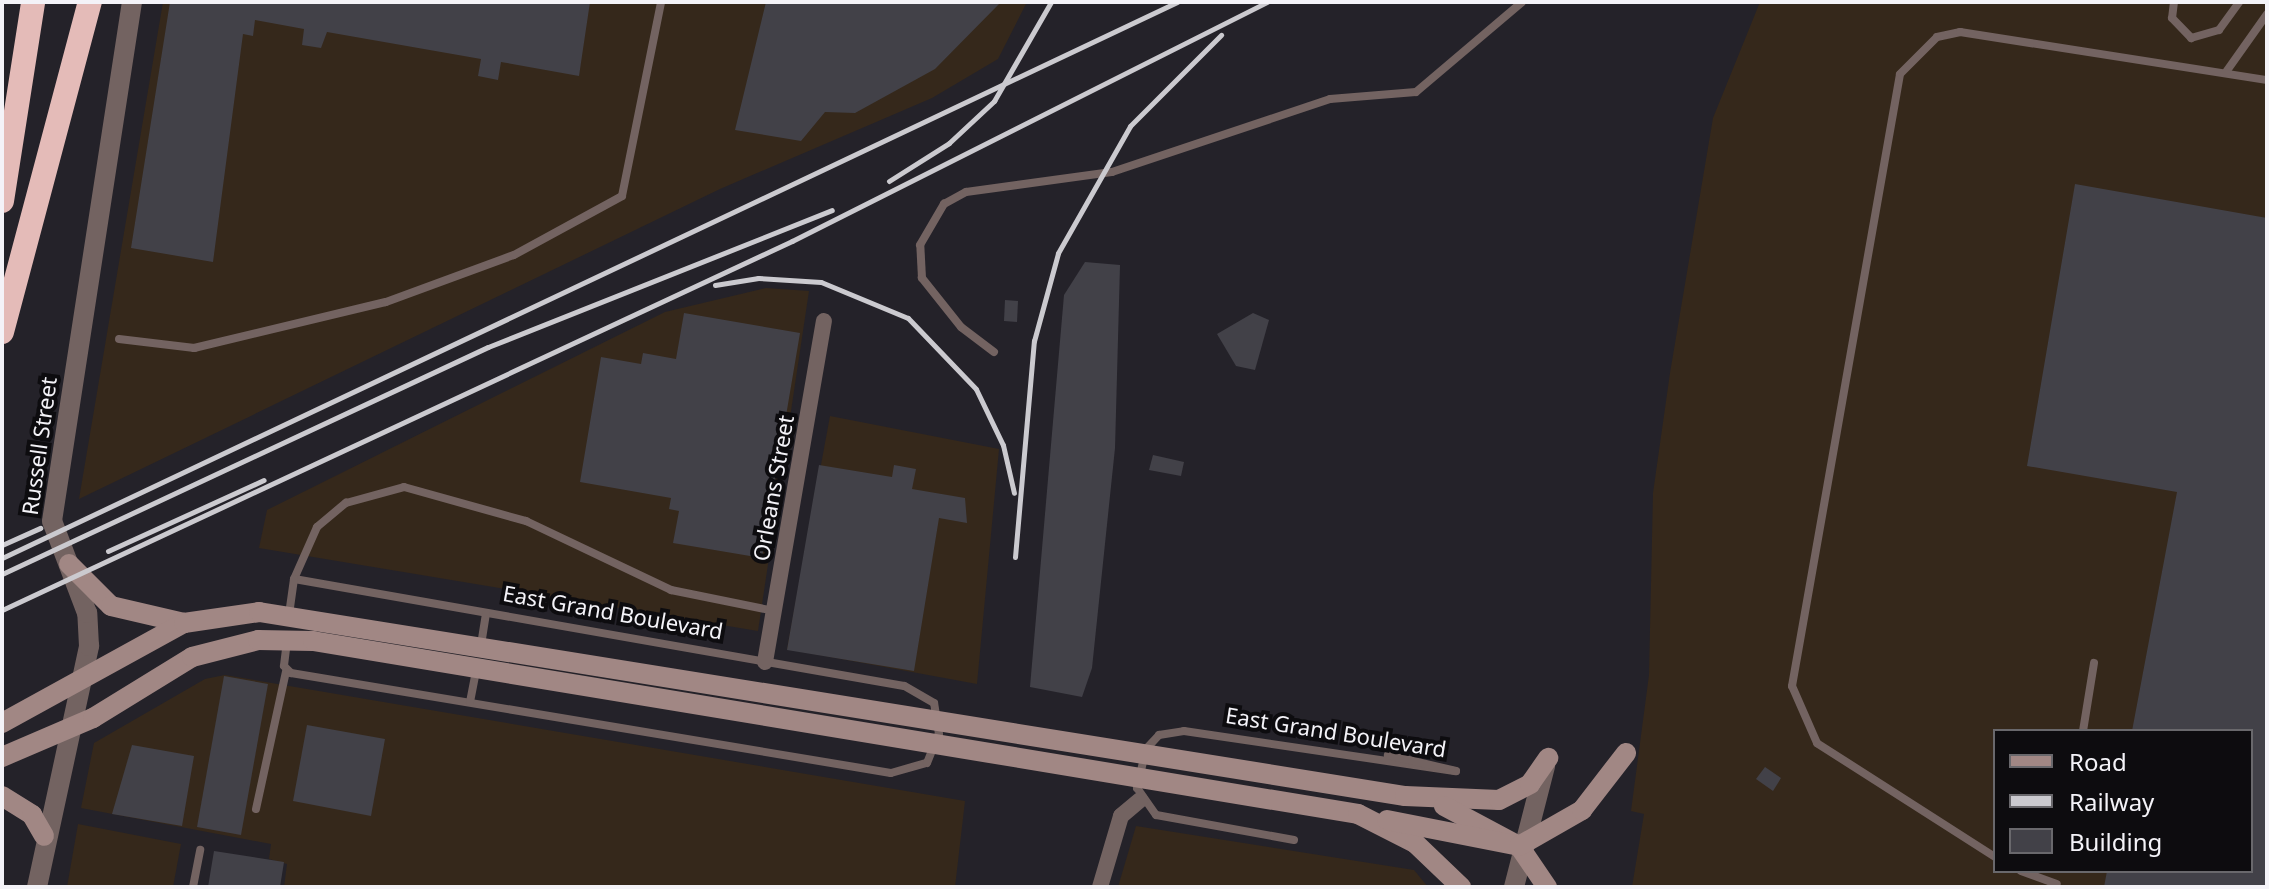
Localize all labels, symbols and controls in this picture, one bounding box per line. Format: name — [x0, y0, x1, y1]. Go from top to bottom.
street label: Russell Street — [16, 375, 62, 517]
street label: Orleans Street — [747, 413, 799, 563]
street label: East Grand Boulevard — [501, 580, 725, 644]
street label: East Grand Boulevard — [1224, 702, 1448, 762]
legend — [1993, 729, 2253, 873]
text: Road — [2069, 745, 2127, 778]
text: Railway — [2069, 785, 2154, 818]
text: Building — [2069, 825, 2162, 858]

